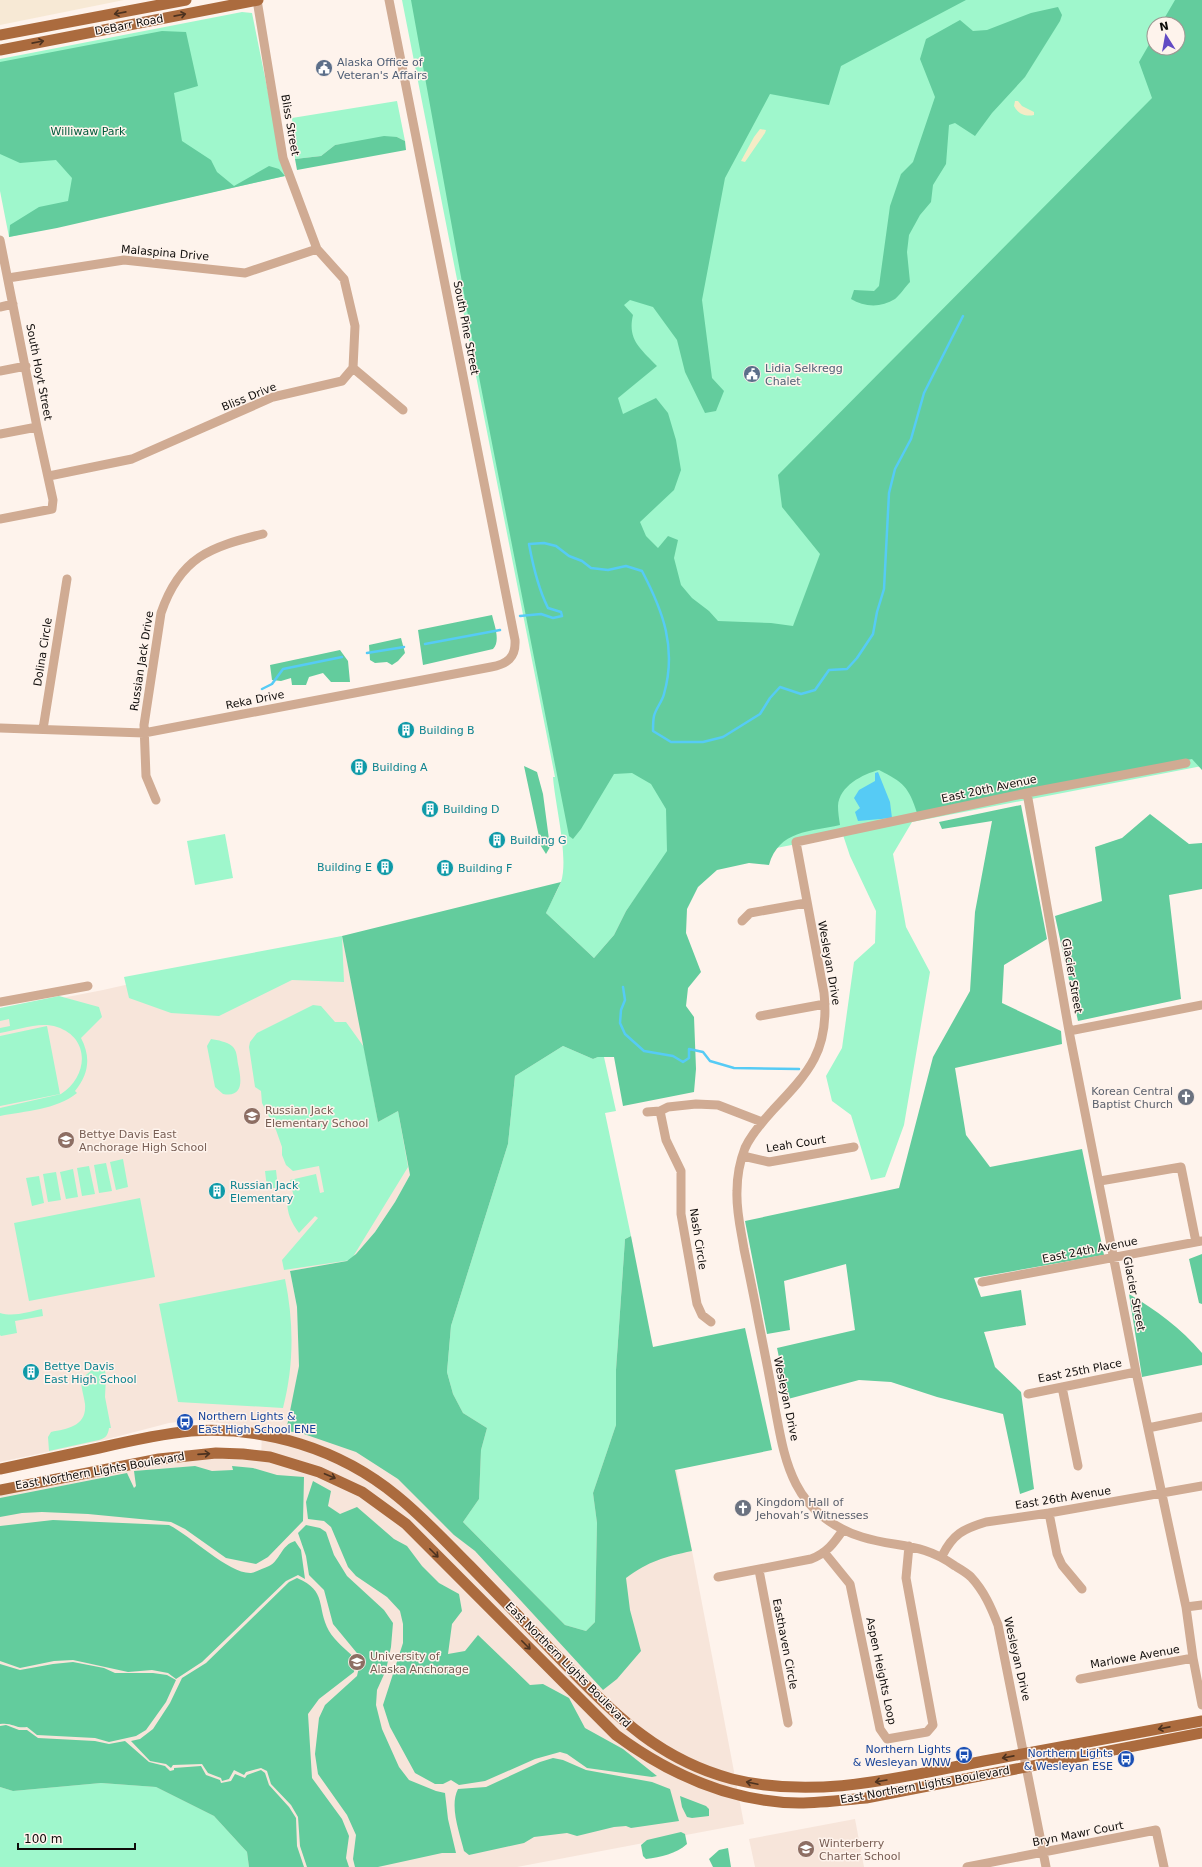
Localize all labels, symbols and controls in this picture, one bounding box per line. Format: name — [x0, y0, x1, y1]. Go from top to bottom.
one-way arrow — [114, 9, 127, 17]
one-way arrow — [173, 11, 186, 19]
street label: DeBarr Road — [94, 12, 164, 38]
north arrow — [1146, 16, 1186, 56]
text: N — [1158, 19, 1170, 34]
one-way arrow — [31, 38, 44, 46]
place label: Alaska Office of Veteran's Affairs — [337, 56, 427, 82]
public building icon: Alaska Office of Veteran's Affairs — [314, 58, 334, 78]
street label: Bliss Street — [278, 93, 302, 157]
park label: Williwaw Park — [51, 125, 126, 138]
street label: Malaspina Drive — [120, 243, 210, 263]
street label: South Pine Street — [451, 280, 482, 377]
street label: South Hoyt Street — [23, 323, 55, 422]
place label: Lidia Selkregg Chalet — [765, 362, 843, 388]
public building icon: Lidia Selkregg Chalet — [742, 364, 762, 384]
street label: Bliss Drive — [220, 380, 279, 414]
street label: Russian Jack Drive — [128, 610, 156, 712]
street label: Dolina Circle — [31, 616, 55, 687]
street label: Reka Drive — [224, 688, 286, 712]
building icon: Building B — [396, 720, 416, 740]
place label: Building B — [419, 724, 475, 737]
building icon: Building A — [349, 757, 369, 777]
place label: Building A — [372, 761, 428, 774]
street label: East 20th Avenue — [940, 773, 1038, 805]
building icon: Building D — [420, 799, 440, 819]
place label: Building D — [443, 803, 500, 816]
building icon: Building G — [487, 830, 507, 850]
place label: Building G — [510, 834, 567, 847]
building icon: Building E — [375, 857, 395, 877]
building icon: Building F — [435, 858, 455, 878]
place label: Building E — [317, 861, 372, 874]
place label: Building F — [458, 862, 512, 875]
street label: Wesleyan Drive — [815, 920, 843, 1007]
street label: Glacier Street — [1059, 938, 1085, 1015]
place label: Korean Central Baptist Church — [1091, 1085, 1173, 1111]
church icon: Korean Central Baptist Church — [1176, 1087, 1196, 1107]
place label: Russian Jack Elementary School — [265, 1104, 368, 1130]
school or university icon: Russian Jack Elementary School — [242, 1106, 262, 1126]
place label: Bettye Davis East Anchorage High School — [79, 1128, 207, 1154]
school or university icon: Bettye Davis East Anchorage High School — [56, 1130, 76, 1150]
street label: Leah Court — [765, 1133, 827, 1155]
place label: Russian Jack Elementary — [230, 1179, 299, 1205]
building icon: Russian Jack Elementary — [207, 1181, 227, 1201]
street label: Nash Circle — [687, 1207, 709, 1271]
street label: East 24th Avenue — [1041, 1234, 1139, 1266]
street label: Glacier Street — [1120, 1256, 1148, 1333]
street label: Wesleyan Drive — [771, 1356, 801, 1442]
street label: East 25th Place — [1037, 1356, 1123, 1386]
place label: Bettye Davis East High School — [44, 1360, 137, 1386]
building icon: Bettye Davis East High School — [21, 1362, 41, 1382]
place label: Northern Lights & East High School ENE — [198, 1410, 316, 1436]
bus stop icon: Northern Lights & East High School ENE — [175, 1412, 195, 1432]
street label: East Northern Lights Boulevard — [14, 1450, 186, 1492]
one-way arrow — [197, 1450, 210, 1457]
one-way arrow — [324, 1473, 336, 1481]
street label: East 26th Avenue — [1014, 1484, 1112, 1512]
place label: Kingdom Hall of Jehovah’s Witnesses — [755, 1496, 869, 1522]
church icon: Kingdom Hall of Jehovah’s Witnesses — [733, 1498, 753, 1518]
one-way arrow — [429, 1548, 439, 1558]
street label: Easthaven Circle — [770, 1598, 800, 1691]
street label: East Northern Lights Boulevard — [503, 1600, 633, 1730]
street label: Aspen Heights Loop — [863, 1616, 899, 1726]
street label: Wesleyan Drive — [1001, 1616, 1033, 1702]
one-way arrow — [521, 1640, 531, 1650]
street label: Marlowe Avenue — [1089, 1643, 1181, 1671]
place label: University of Alaska Anchorage — [370, 1650, 469, 1676]
school or university icon: University of Alaska Anchorage — [347, 1652, 367, 1672]
one-way arrow — [1158, 1724, 1171, 1732]
place label: Northern Lights & Wesleyan WNW — [853, 1743, 951, 1769]
bus stop icon: Northern Lights & Wesleyan WNW — [954, 1745, 974, 1765]
place label: Northern Lights & Wesleyan ESE — [1024, 1747, 1113, 1773]
bus stop icon: Northern Lights & Wesleyan ESE — [1116, 1749, 1136, 1769]
one-way arrow — [1002, 1753, 1015, 1761]
street label: East Northern Lights Boulevard — [839, 1764, 1011, 1806]
one-way arrow — [875, 1777, 888, 1785]
one-way arrow — [745, 1779, 758, 1787]
street label: Bryn Mawr Court — [1031, 1819, 1125, 1849]
scale bar — [18, 1825, 135, 1851]
text: 100 m — [24, 1832, 62, 1846]
place label: Winterberry Charter School — [819, 1837, 901, 1863]
school or university icon: Winterberry Charter School — [796, 1839, 816, 1859]

